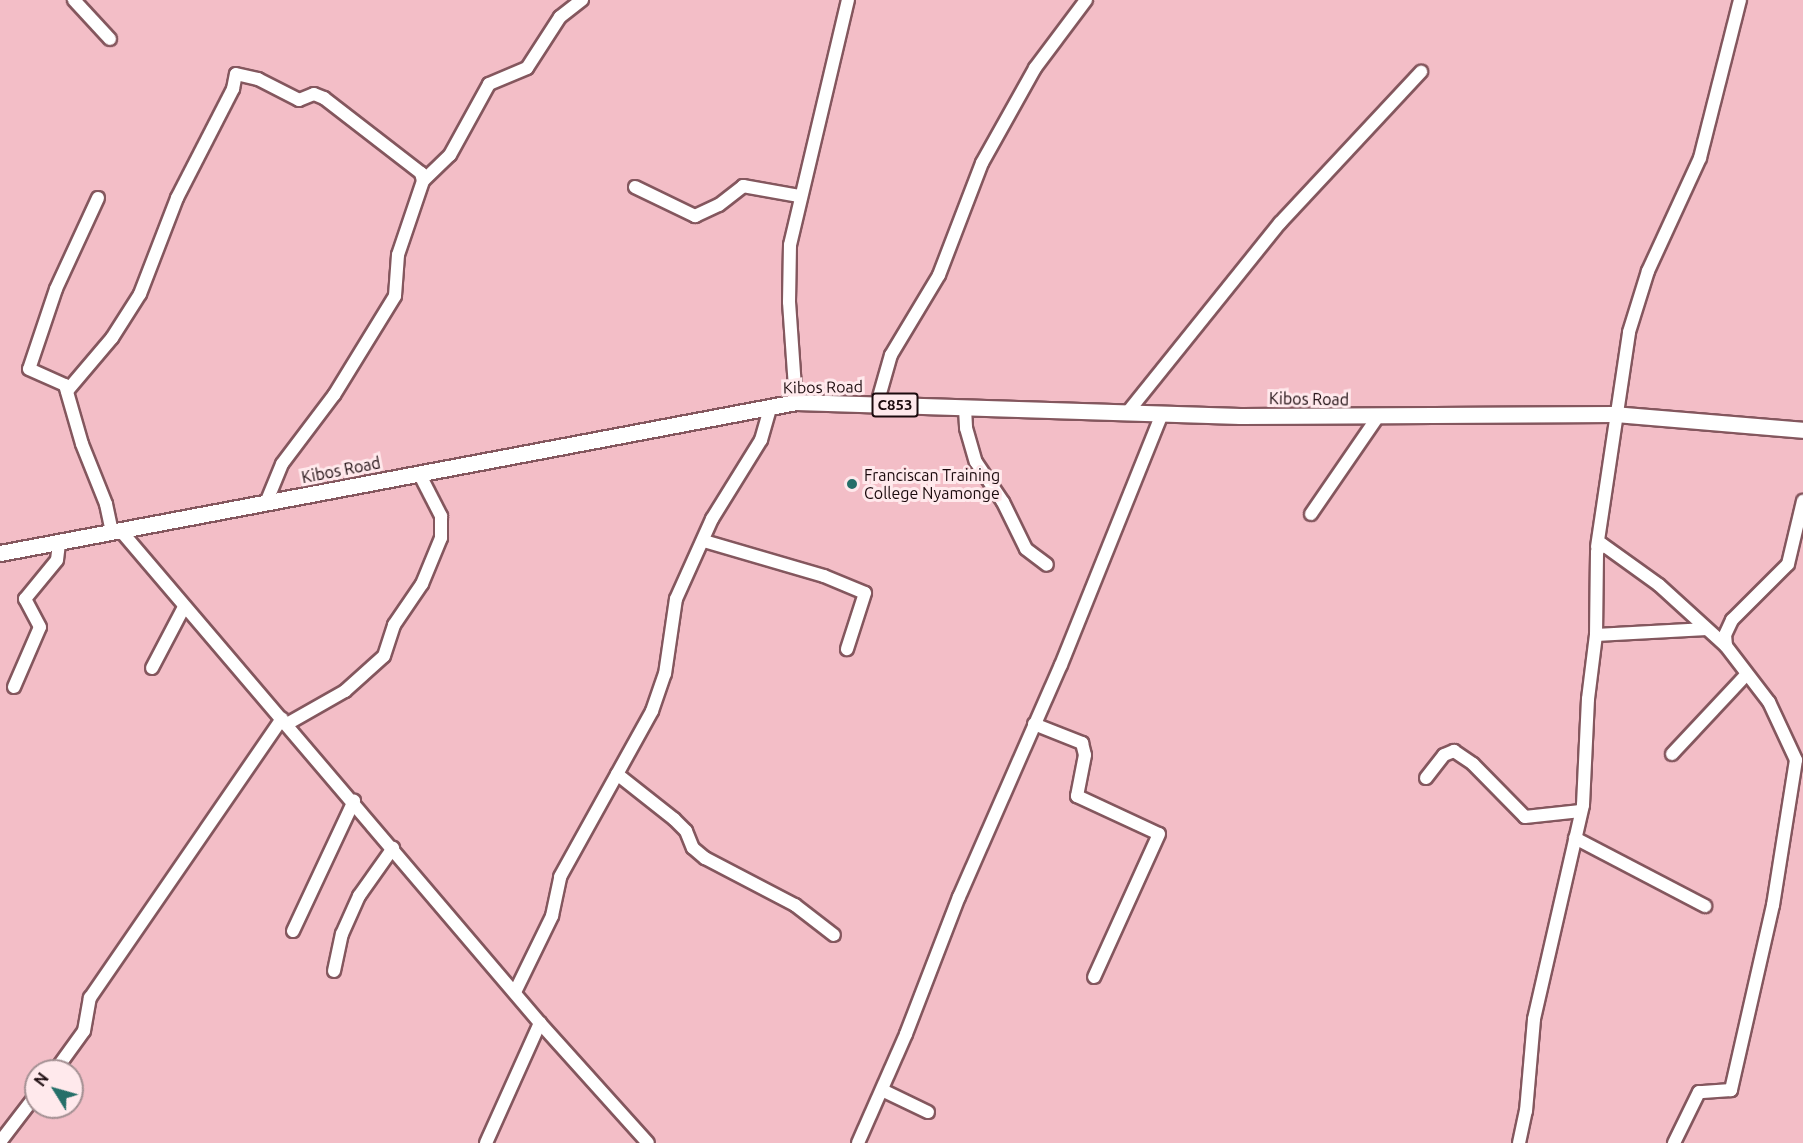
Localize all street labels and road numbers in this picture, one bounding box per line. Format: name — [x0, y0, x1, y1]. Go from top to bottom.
street label: Kibos Road — [783, 377, 863, 397]
street label: Kibos Road — [1269, 389, 1349, 409]
road number: C853 — [871, 393, 919, 417]
street label: Kibos Road — [300, 453, 382, 487]

